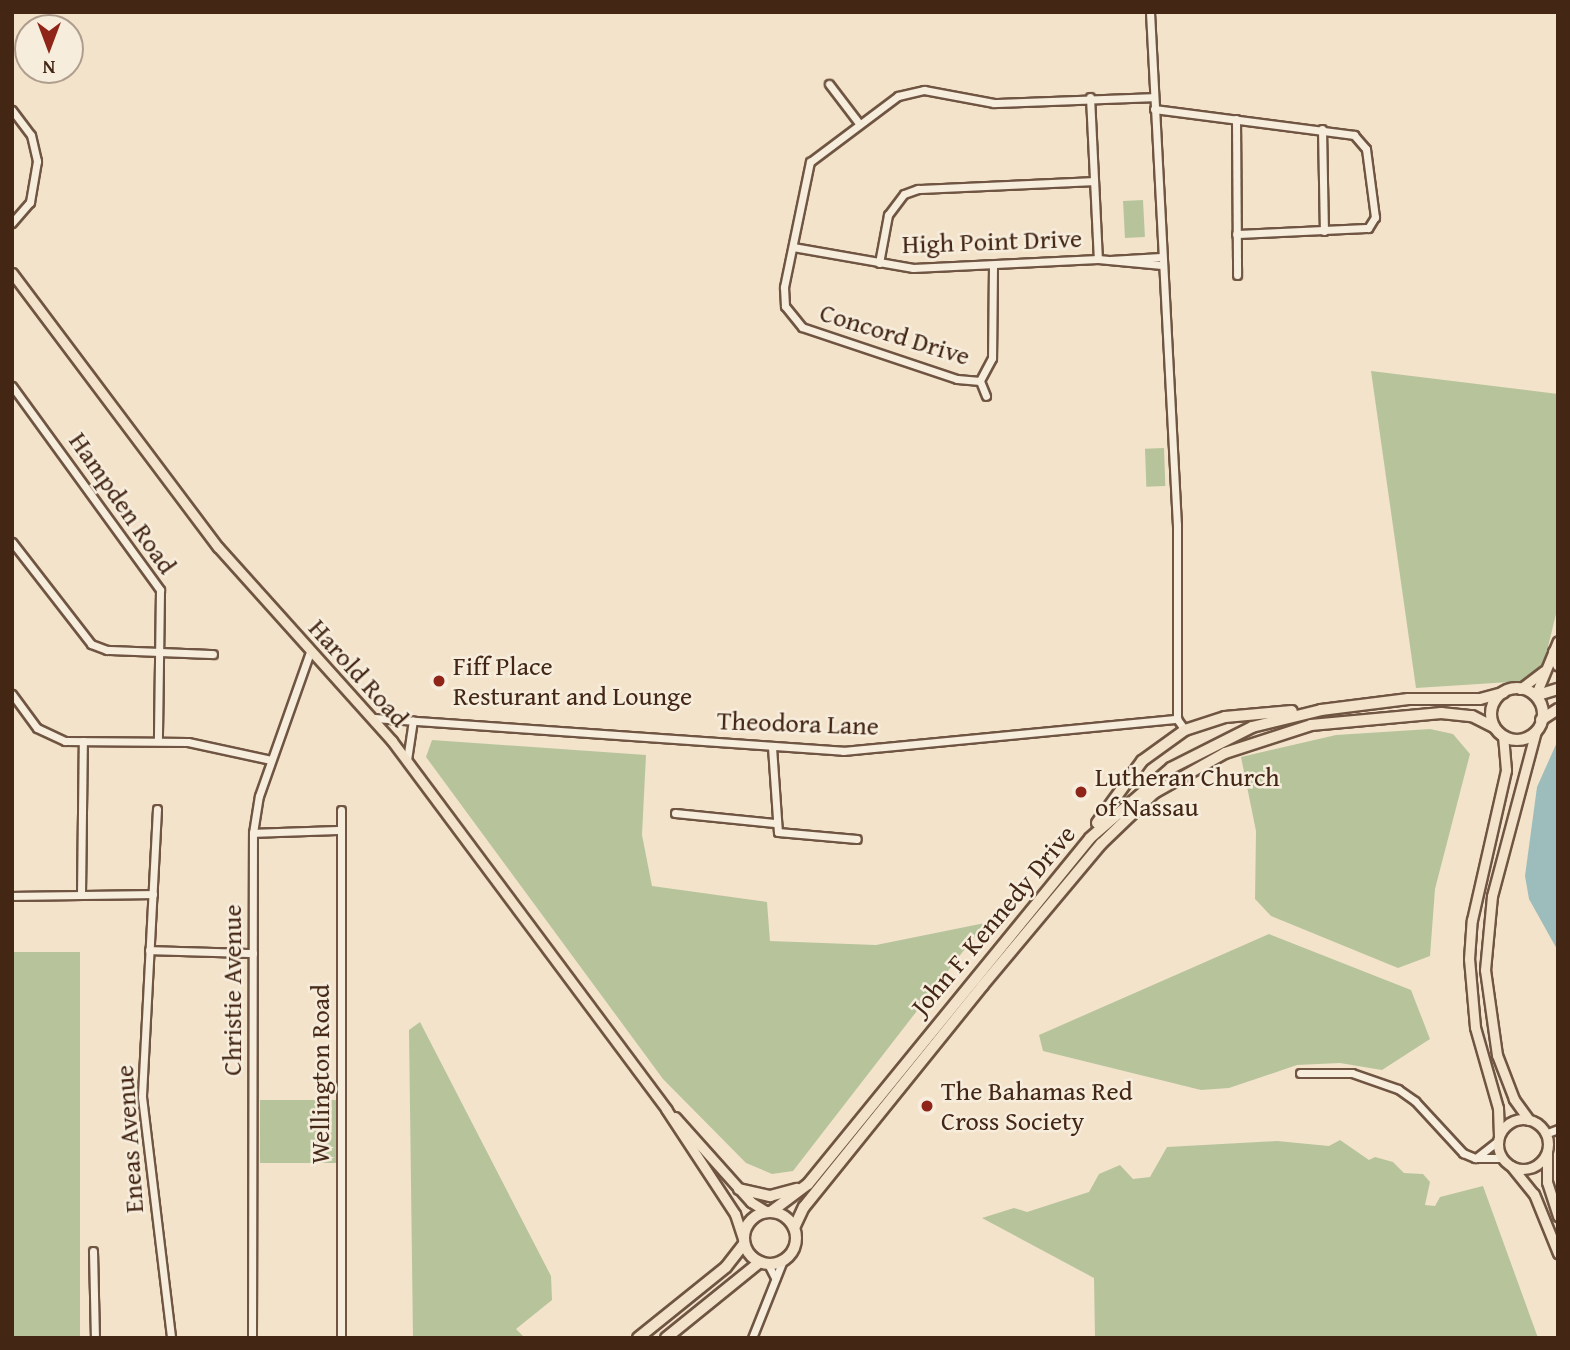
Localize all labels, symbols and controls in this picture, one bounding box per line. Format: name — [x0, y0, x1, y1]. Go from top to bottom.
north arrow — [14, 14, 84, 84]
text: N — [43, 54, 55, 82]
street label: High Point Drive — [901, 222, 1083, 260]
street label: Concord Drive — [816, 296, 974, 372]
street label: Hampden Road — [63, 426, 183, 580]
street label: Harold Road — [302, 613, 416, 733]
place label: Fiff Place Resturant and Lounge — [453, 650, 692, 712]
marker: Fiff Place Resturant and Lounge — [431, 673, 447, 689]
street label: Theodora Lane — [716, 705, 880, 741]
place label: Lutheran Church of Nassau — [1095, 761, 1280, 822]
marker: Lutheran Church of Nassau — [1073, 784, 1089, 800]
street label: John F. Kennedy Drive — [904, 819, 1082, 1021]
street label: Christie Avenue — [216, 904, 248, 1076]
street label: Wellington Road — [304, 984, 336, 1164]
street label: Eneas Avenue — [108, 1064, 150, 1214]
place label: The Bahamas Red Cross Society — [941, 1075, 1133, 1136]
marker: The Bahamas Red Cross Society — [919, 1098, 935, 1114]

